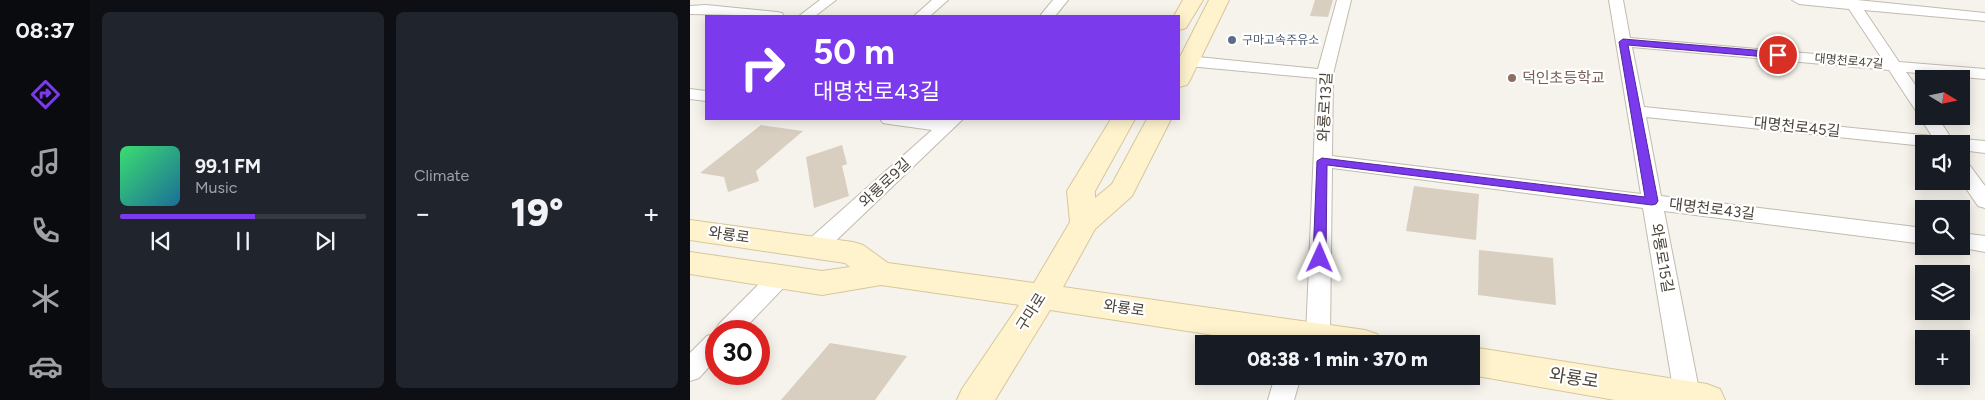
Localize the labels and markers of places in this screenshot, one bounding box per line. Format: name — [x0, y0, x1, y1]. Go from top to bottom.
place label: 구마고속주유소 — [1242, 33, 1319, 47]
marker: 구마고속주유소 — [1226, 34, 1238, 46]
pin — [1757, 34, 1799, 76]
place label: 덕인초등학교 — [1522, 69, 1605, 87]
marker: 덕인초등학교 — [1506, 72, 1518, 84]

